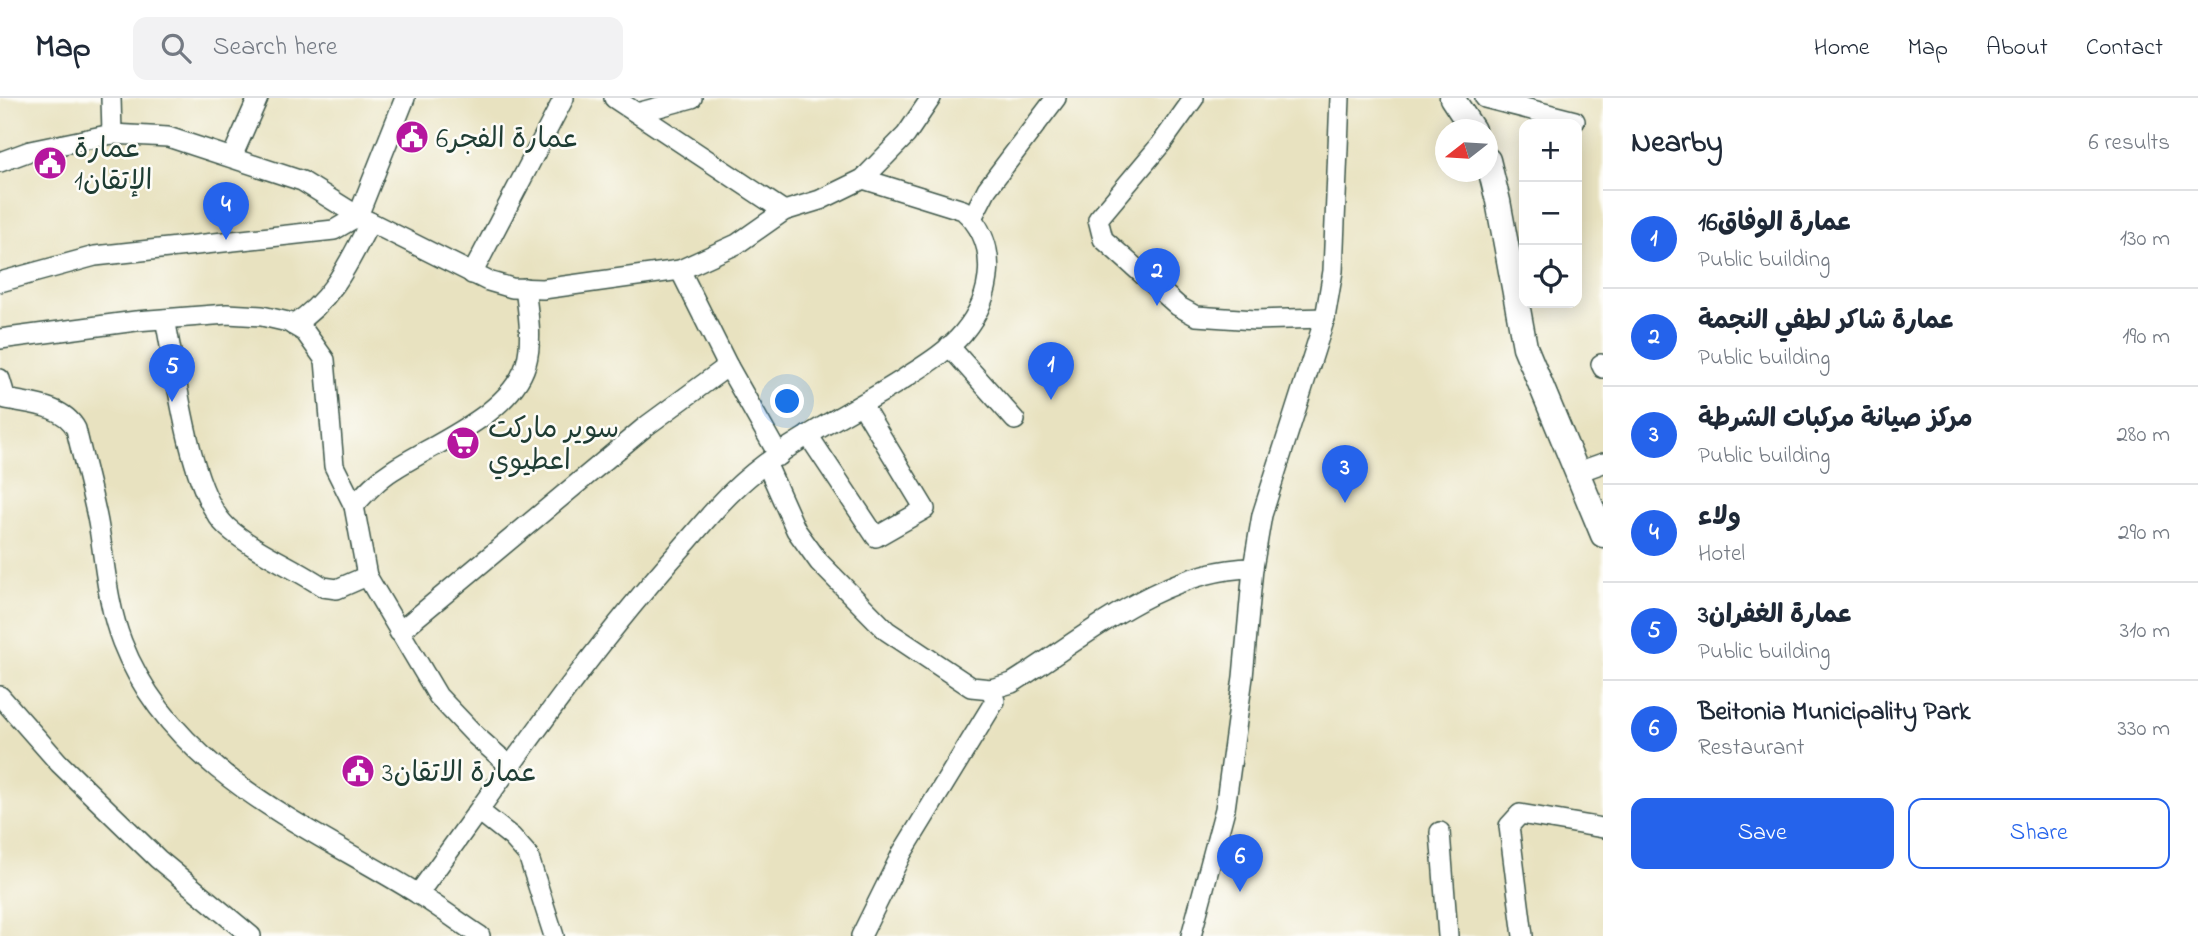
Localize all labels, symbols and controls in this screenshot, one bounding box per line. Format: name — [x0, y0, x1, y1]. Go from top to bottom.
search box — [133, 17, 623, 80]
text: Map — [35, 24, 91, 72]
icon: search — [157, 29, 195, 67]
text: Search here — [213, 29, 337, 67]
text: Home — [1814, 31, 1870, 66]
text: Map — [1908, 31, 1948, 66]
text: About — [1986, 31, 2048, 66]
text: Contact — [2086, 31, 2163, 66]
public building icon: عمارة الفجر6 — [393, 118, 431, 156]
north arrow — [1435, 119, 1498, 182]
map controls — [1519, 119, 1582, 308]
button: + — [1519, 119, 1582, 182]
place label: عمارة الفجر6 — [436, 120, 579, 161]
text: Nearby — [1631, 122, 1723, 166]
text: 6 results — [2089, 127, 2170, 160]
place label: عمارة الإتقان1 — [74, 130, 153, 203]
public building icon: عمارة الإتقان1 — [31, 144, 69, 182]
pin: 4 — [203, 182, 249, 240]
button: − — [1519, 182, 1582, 245]
text: عمارة الوفاق16 — [1698, 205, 1852, 243]
text: 1 — [1650, 223, 1658, 256]
text: 130 m — [2120, 223, 2170, 256]
text: Public building — [1698, 244, 1830, 277]
button: locate — [1519, 245, 1582, 308]
pin: 2 — [1134, 248, 1180, 306]
text: عمارة شاكر لطفي النجمة — [1698, 303, 1955, 341]
text: 2 — [1648, 321, 1660, 354]
text: 190 m — [2122, 321, 2170, 354]
pin: 1 — [1028, 342, 1074, 400]
text: Public building — [1698, 342, 1830, 375]
pin: 5 — [149, 344, 195, 402]
your location — [770, 384, 804, 418]
text: مركز صيانة مركبات الشرطة — [1698, 401, 1973, 439]
place label: سوير ماركت اعطيوي — [488, 410, 619, 483]
text: 3 — [1649, 419, 1659, 452]
text: 280 m — [2116, 419, 2170, 452]
supermarket icon: سوير ماركت اعطيوي — [444, 424, 482, 462]
text: Public building — [1698, 440, 1830, 473]
pin: 3 — [1322, 445, 1368, 503]
text: ولاء — [1698, 499, 1741, 537]
text: 4 — [1649, 517, 1659, 550]
text: 290 m — [2118, 517, 2170, 550]
text: Hotel — [1698, 538, 1745, 571]
text: عمارة الغفران3 — [1698, 597, 1853, 635]
text: 5 — [1647, 615, 1661, 648]
text: 310 m — [2120, 615, 2170, 648]
text: Public building — [1698, 636, 1830, 669]
text: Beitonia Municipality Park — [1698, 694, 1970, 732]
text: 6 — [1649, 713, 1659, 746]
text: 330 m — [2117, 713, 2170, 746]
text: Restaurant — [1698, 732, 1805, 765]
public building icon: عمارة الاتقان3 — [339, 752, 377, 790]
place label: عمارة الاتقان3 — [382, 754, 538, 795]
button: Save — [1631, 798, 1894, 869]
button: Share — [1908, 798, 2170, 869]
pin: 6 — [1217, 834, 1263, 892]

